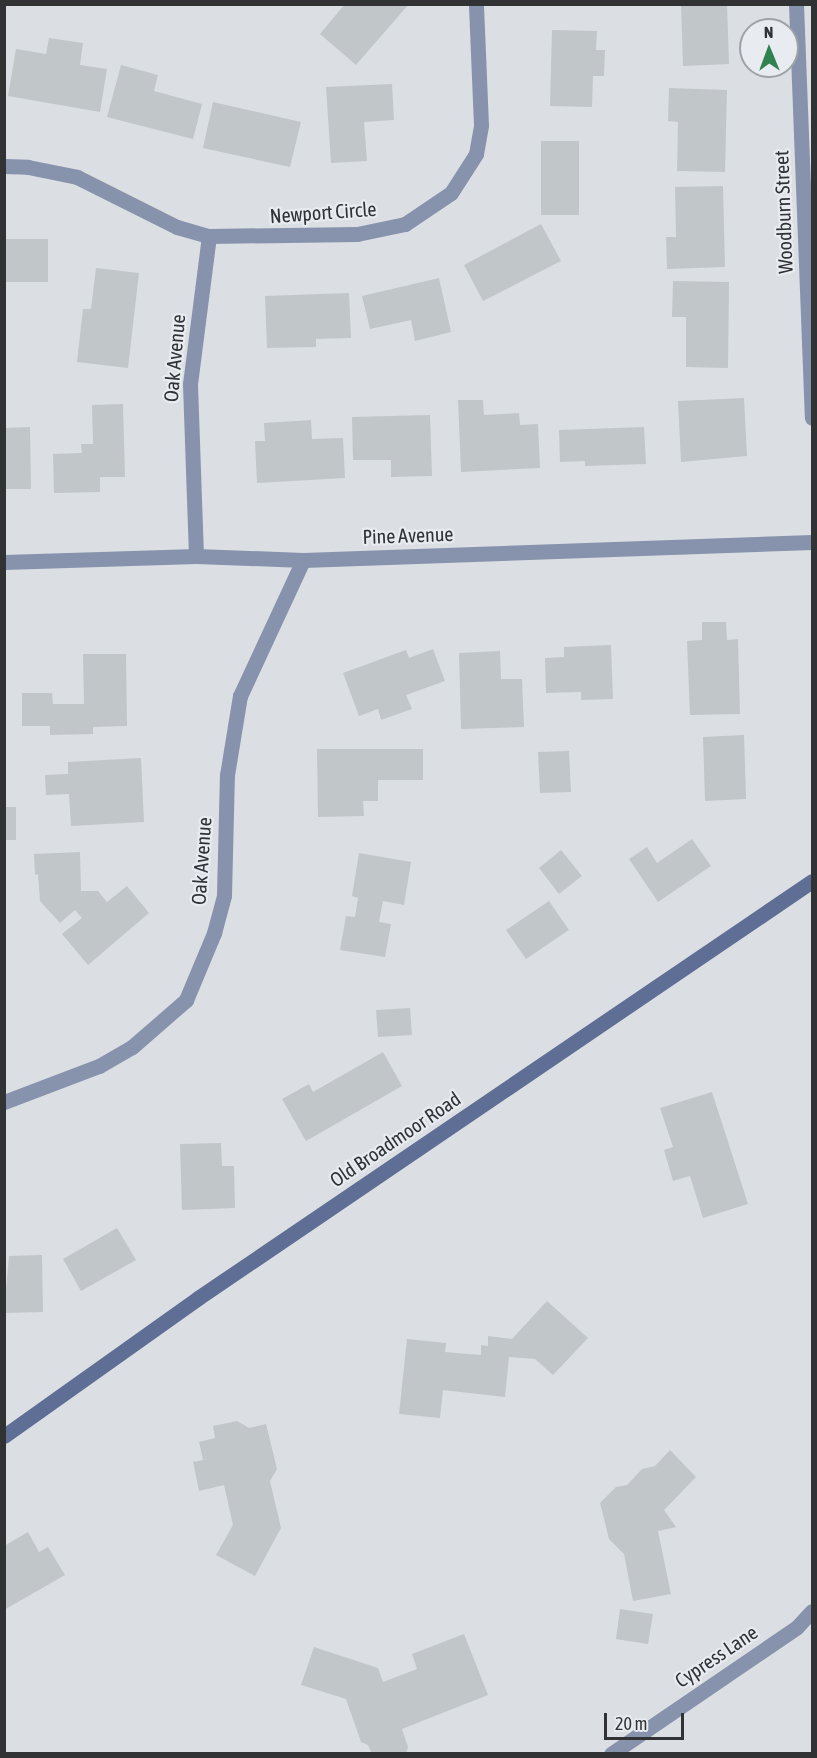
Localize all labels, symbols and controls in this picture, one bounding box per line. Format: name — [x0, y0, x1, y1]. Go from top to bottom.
north arrow — [739, 18, 799, 78]
text: N — [764, 23, 774, 41]
street label: Woodburn Street — [769, 150, 797, 274]
street label: Newport Circle — [269, 196, 377, 228]
street label: Oak Avenue — [158, 313, 190, 403]
street label: Pine Avenue — [362, 521, 454, 549]
street label: Oak Avenue — [186, 816, 216, 906]
street label: Old Broadmoor Road — [325, 1086, 465, 1192]
street label: Cypress Lane — [670, 1620, 762, 1692]
scale bar — [607, 1701, 686, 1739]
text: 20 m — [615, 1713, 647, 1734]

